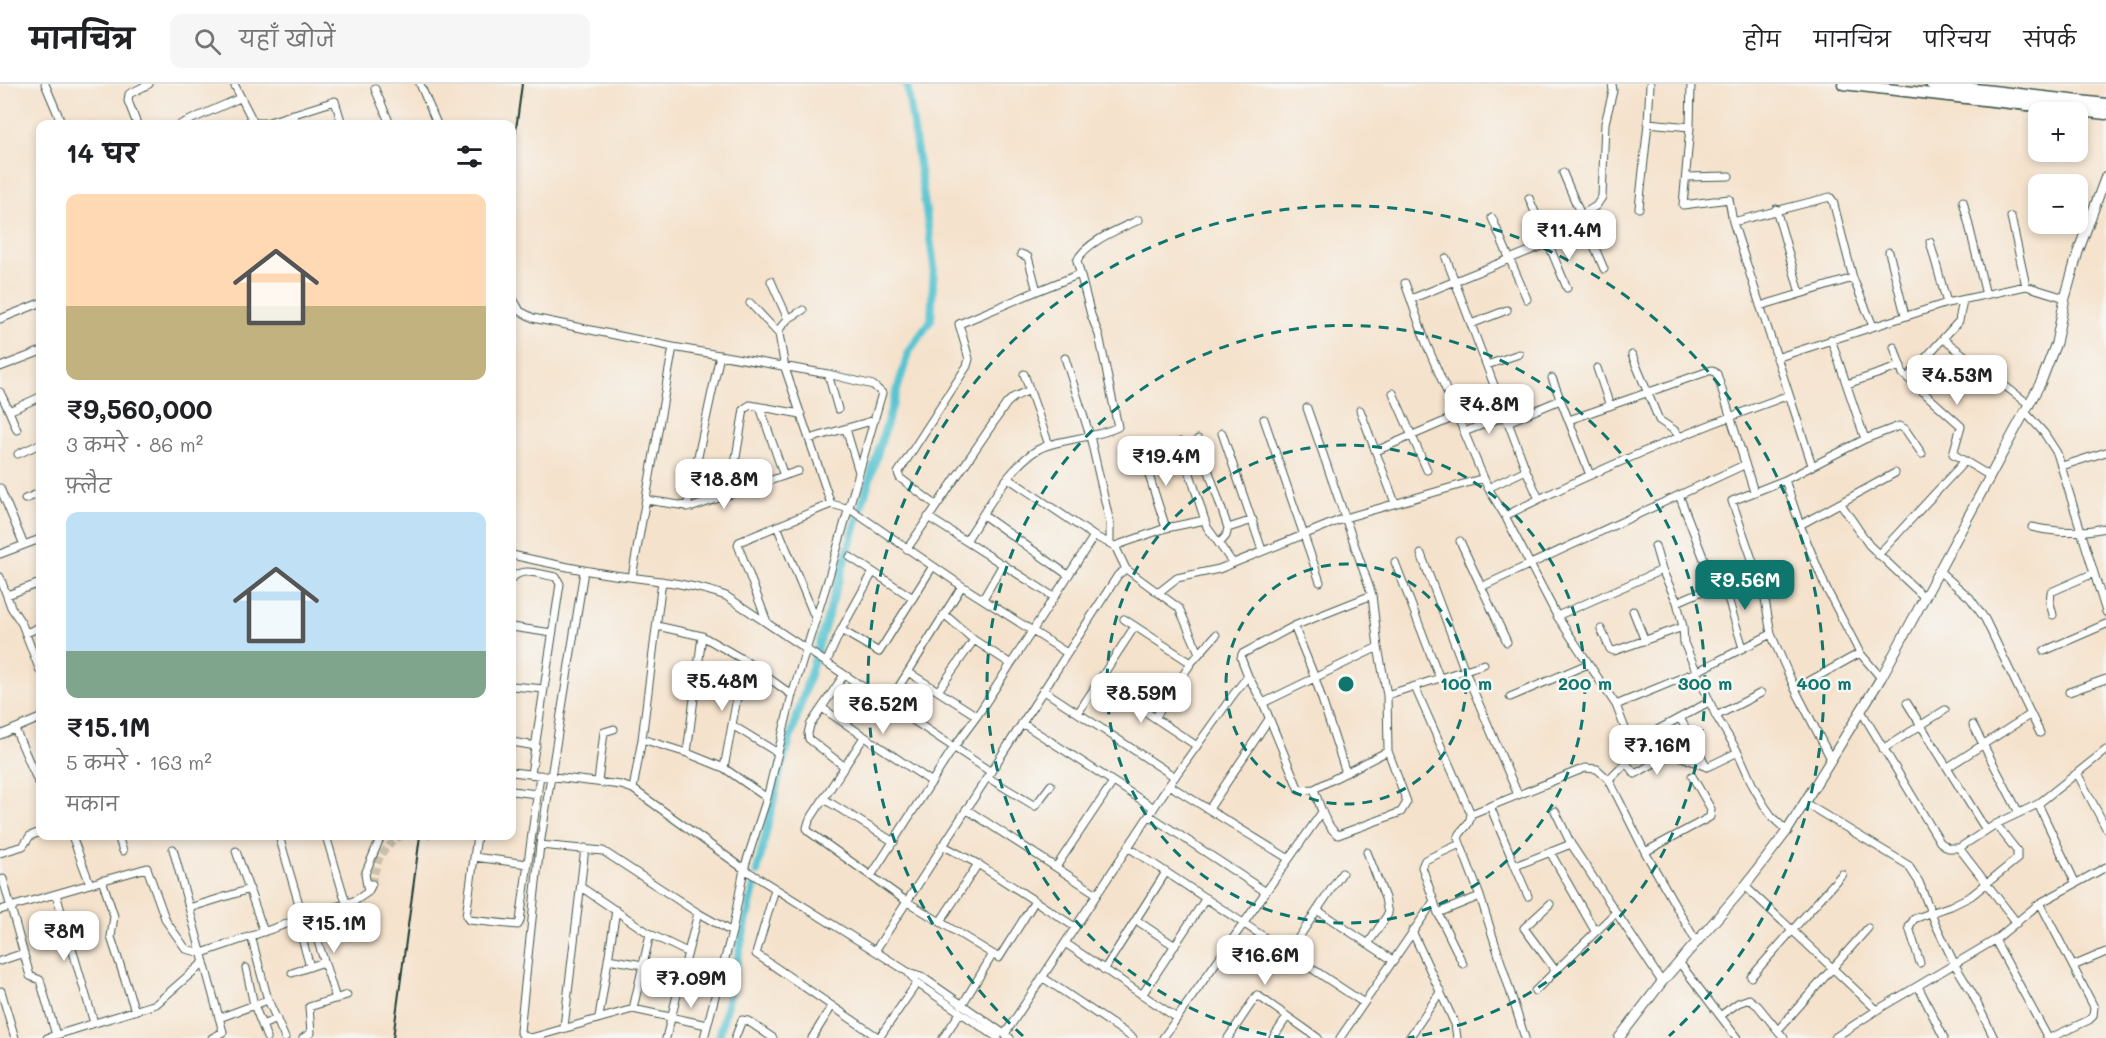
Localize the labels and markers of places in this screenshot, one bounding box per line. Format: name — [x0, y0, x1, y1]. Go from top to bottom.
pin: ₹11.4M — [1520, 210, 1618, 261]
pin: ₹4.53M — [1908, 355, 2006, 406]
pin: ₹4.8M — [1447, 384, 1531, 435]
pin: ₹19.4M — [1117, 436, 1215, 487]
pin: ₹18.8M — [675, 459, 773, 510]
pin: ₹9.56M — [1696, 560, 1794, 611]
pin: ₹5.48M — [673, 661, 771, 712]
pin: ₹8.59M — [1092, 673, 1190, 724]
centre of rings — [1336, 674, 1356, 694]
pin: ₹6.52M — [834, 684, 932, 735]
pin: ₹7.16M — [1608, 725, 1706, 776]
pin: ₹15.1M — [285, 903, 383, 954]
pin: ₹8M — [35, 911, 93, 962]
pin: ₹16.6M — [1216, 935, 1314, 986]
pin: ₹7.09M — [642, 958, 740, 1009]

